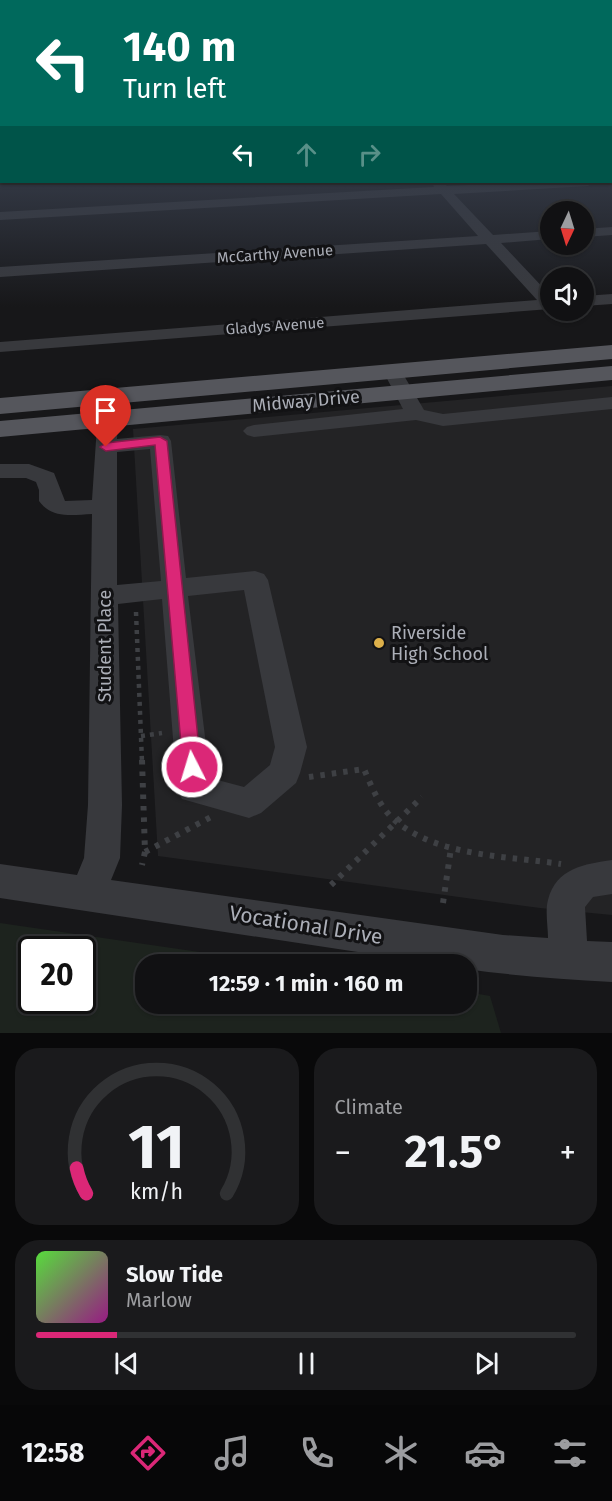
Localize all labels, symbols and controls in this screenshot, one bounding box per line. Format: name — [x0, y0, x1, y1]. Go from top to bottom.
text: 140 m — [123, 22, 236, 72]
icon: left — [24, 24, 102, 102]
text: Turn left — [123, 73, 226, 105]
icon: left — [227, 138, 260, 171]
icon: ahead — [290, 138, 323, 171]
icon: right — [353, 138, 386, 171]
north arrow — [540, 201, 594, 255]
map controls — [540, 201, 594, 321]
street label: McCarthy Avenue — [216, 241, 334, 267]
button: sound — [540, 267, 594, 321]
street label: Gladys Avenue — [225, 314, 325, 338]
pin — [80, 385, 131, 447]
street label: Midway Drive — [251, 385, 361, 417]
icon: arrive — [89, 394, 122, 427]
street label: Student Place — [94, 590, 116, 702]
place label: Riverside High School — [391, 622, 488, 665]
marker: Riverside High School — [372, 636, 386, 650]
position arrow — [160, 735, 224, 799]
street label: Vocational Drive — [227, 900, 385, 950]
speed limit sign: 20 — [18, 936, 96, 1014]
text: 12:59 · 1 min · 160 m — [209, 970, 403, 997]
text: Climate — [335, 1095, 403, 1119]
text: 11 — [128, 1110, 185, 1185]
text: 21.5° — [405, 1125, 506, 1179]
text: − — [335, 1133, 351, 1173]
text: + — [560, 1133, 576, 1173]
text: km/h — [130, 1179, 183, 1205]
text: Slow Tide — [126, 1261, 223, 1288]
text: Marlow — [126, 1288, 192, 1312]
icon: previous — [110, 1347, 143, 1380]
icon: pause — [290, 1347, 323, 1380]
icon: next — [470, 1347, 503, 1380]
icon: directions — [127, 1432, 169, 1474]
icon: music — [211, 1432, 253, 1474]
icon: phone — [296, 1432, 338, 1474]
icon: climate — [380, 1432, 422, 1474]
icon: car — [464, 1432, 506, 1474]
icon: filters — [549, 1432, 591, 1474]
text: 12:58 — [21, 1437, 85, 1469]

